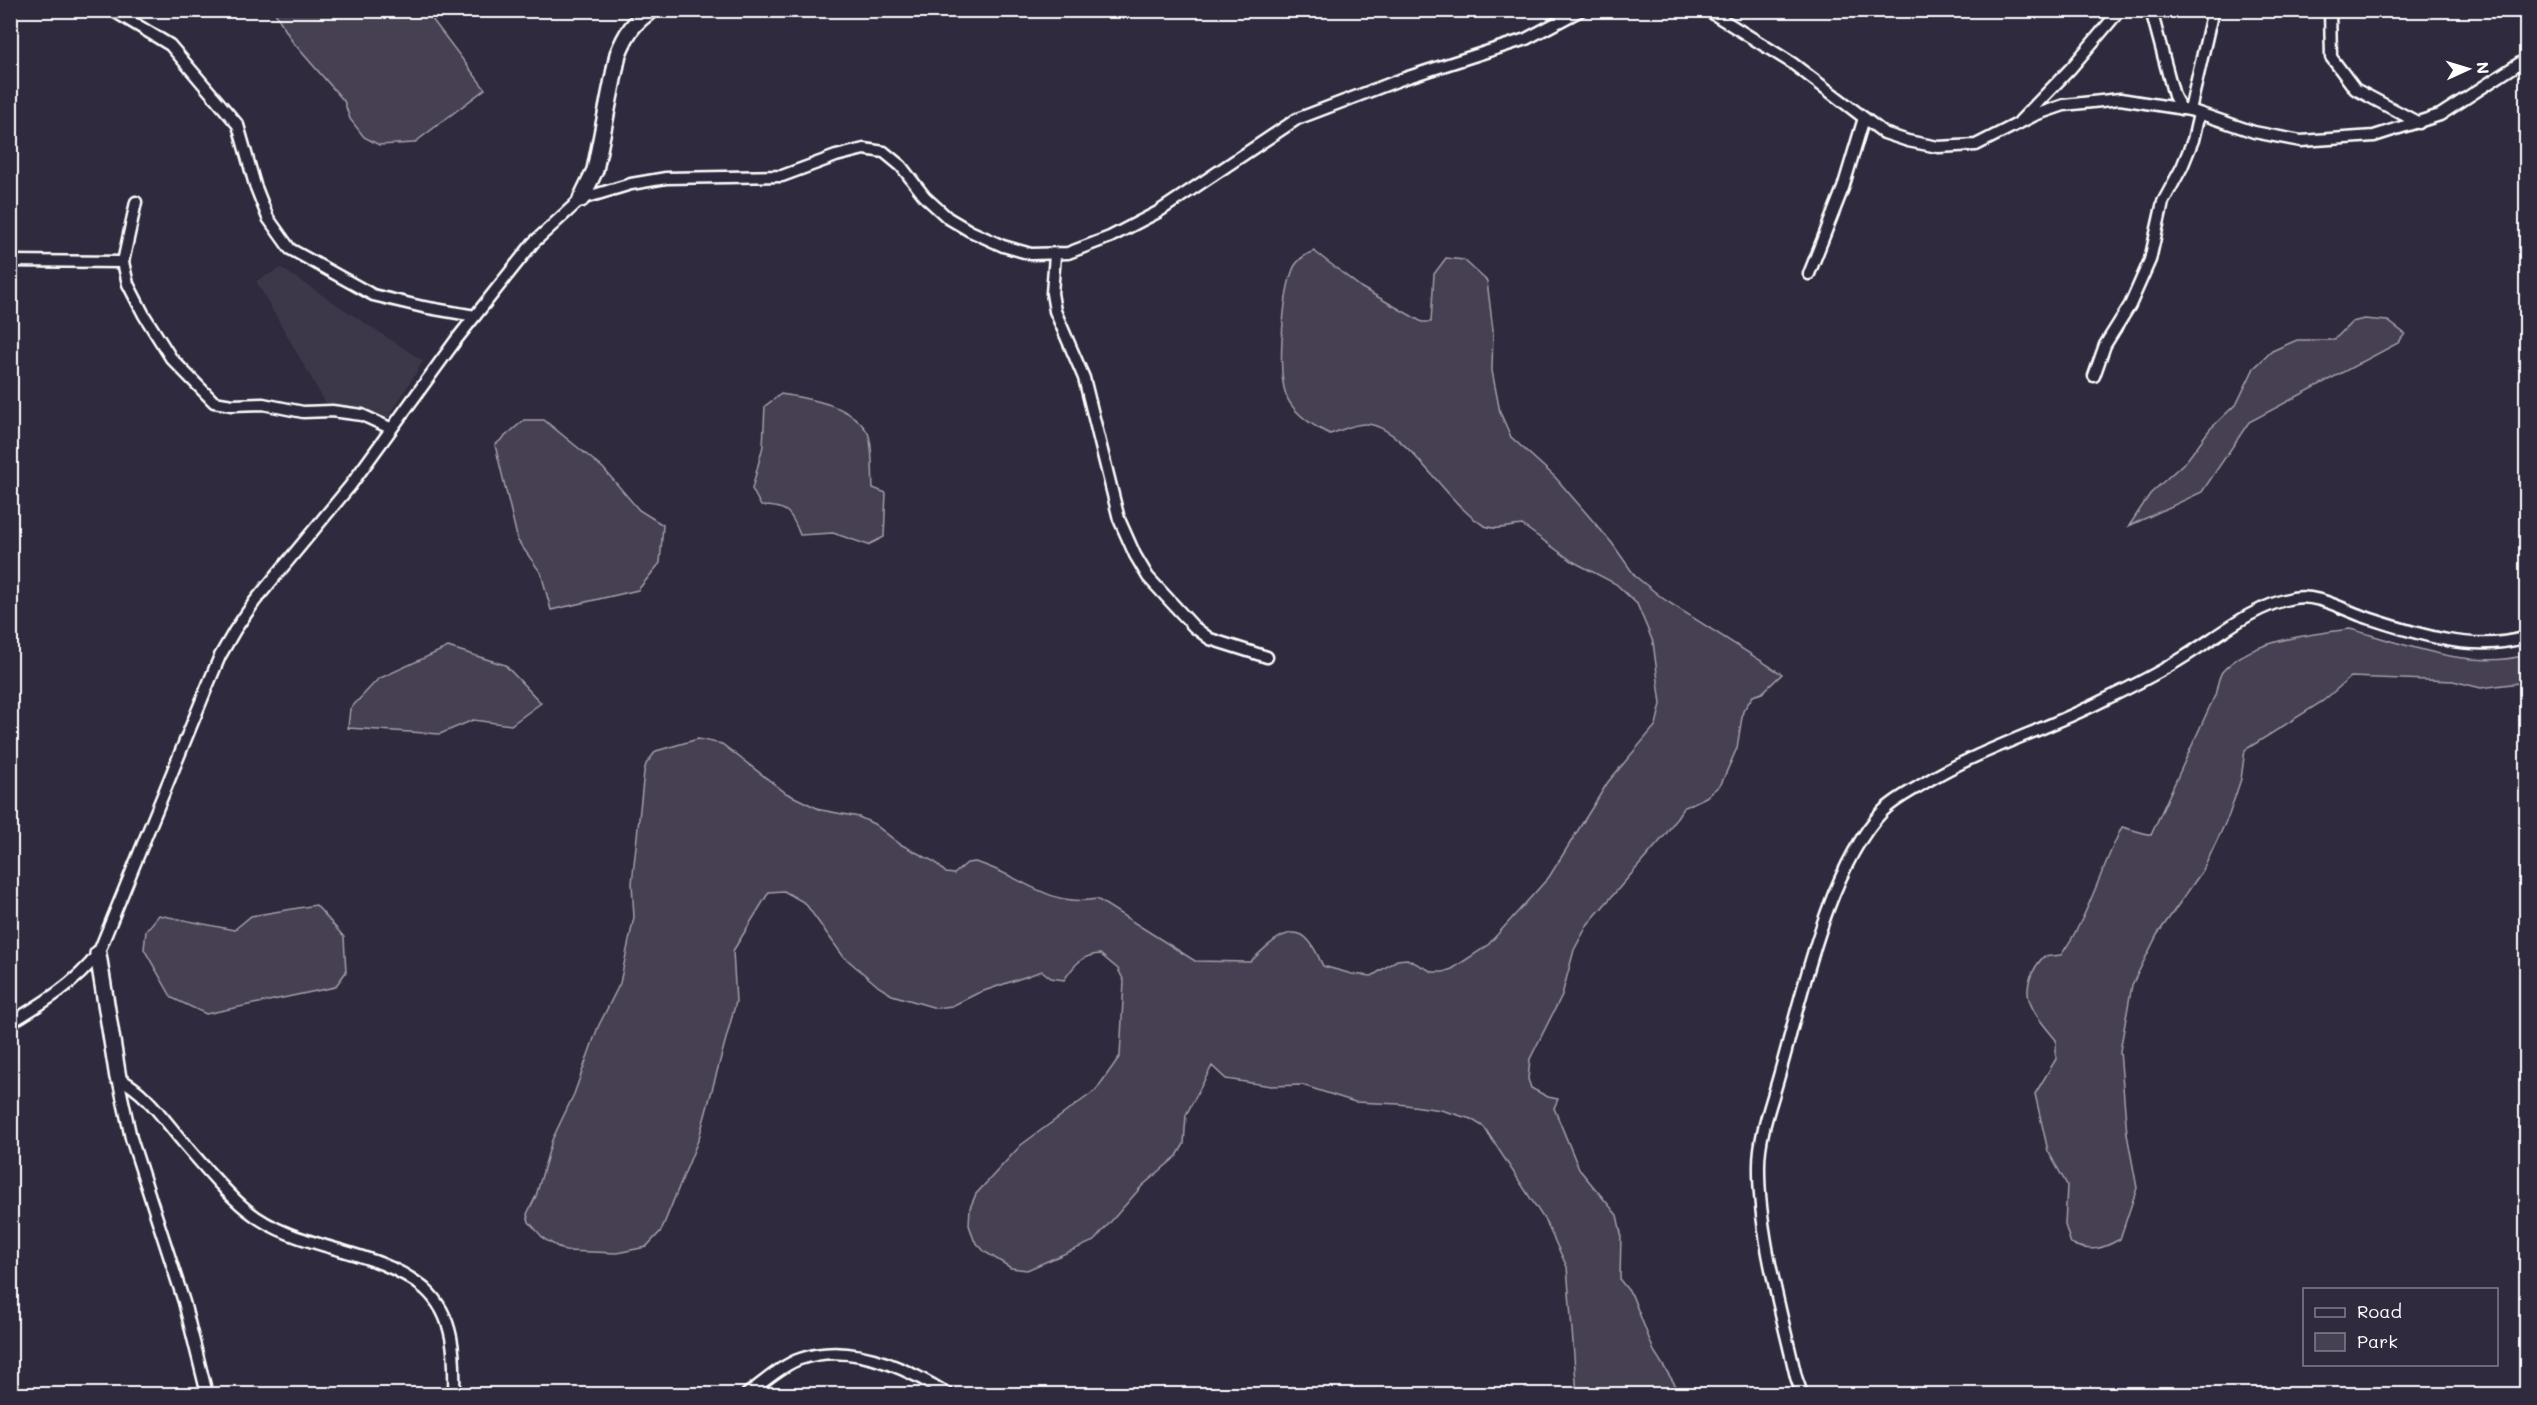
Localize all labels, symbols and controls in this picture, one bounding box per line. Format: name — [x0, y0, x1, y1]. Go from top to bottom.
north arrow — [2438, 39, 2498, 99]
text: N — [2473, 61, 2494, 75]
legend — [2303, 1288, 2498, 1366]
text: Road — [2357, 1299, 2402, 1323]
text: Park — [2357, 1329, 2398, 1353]

